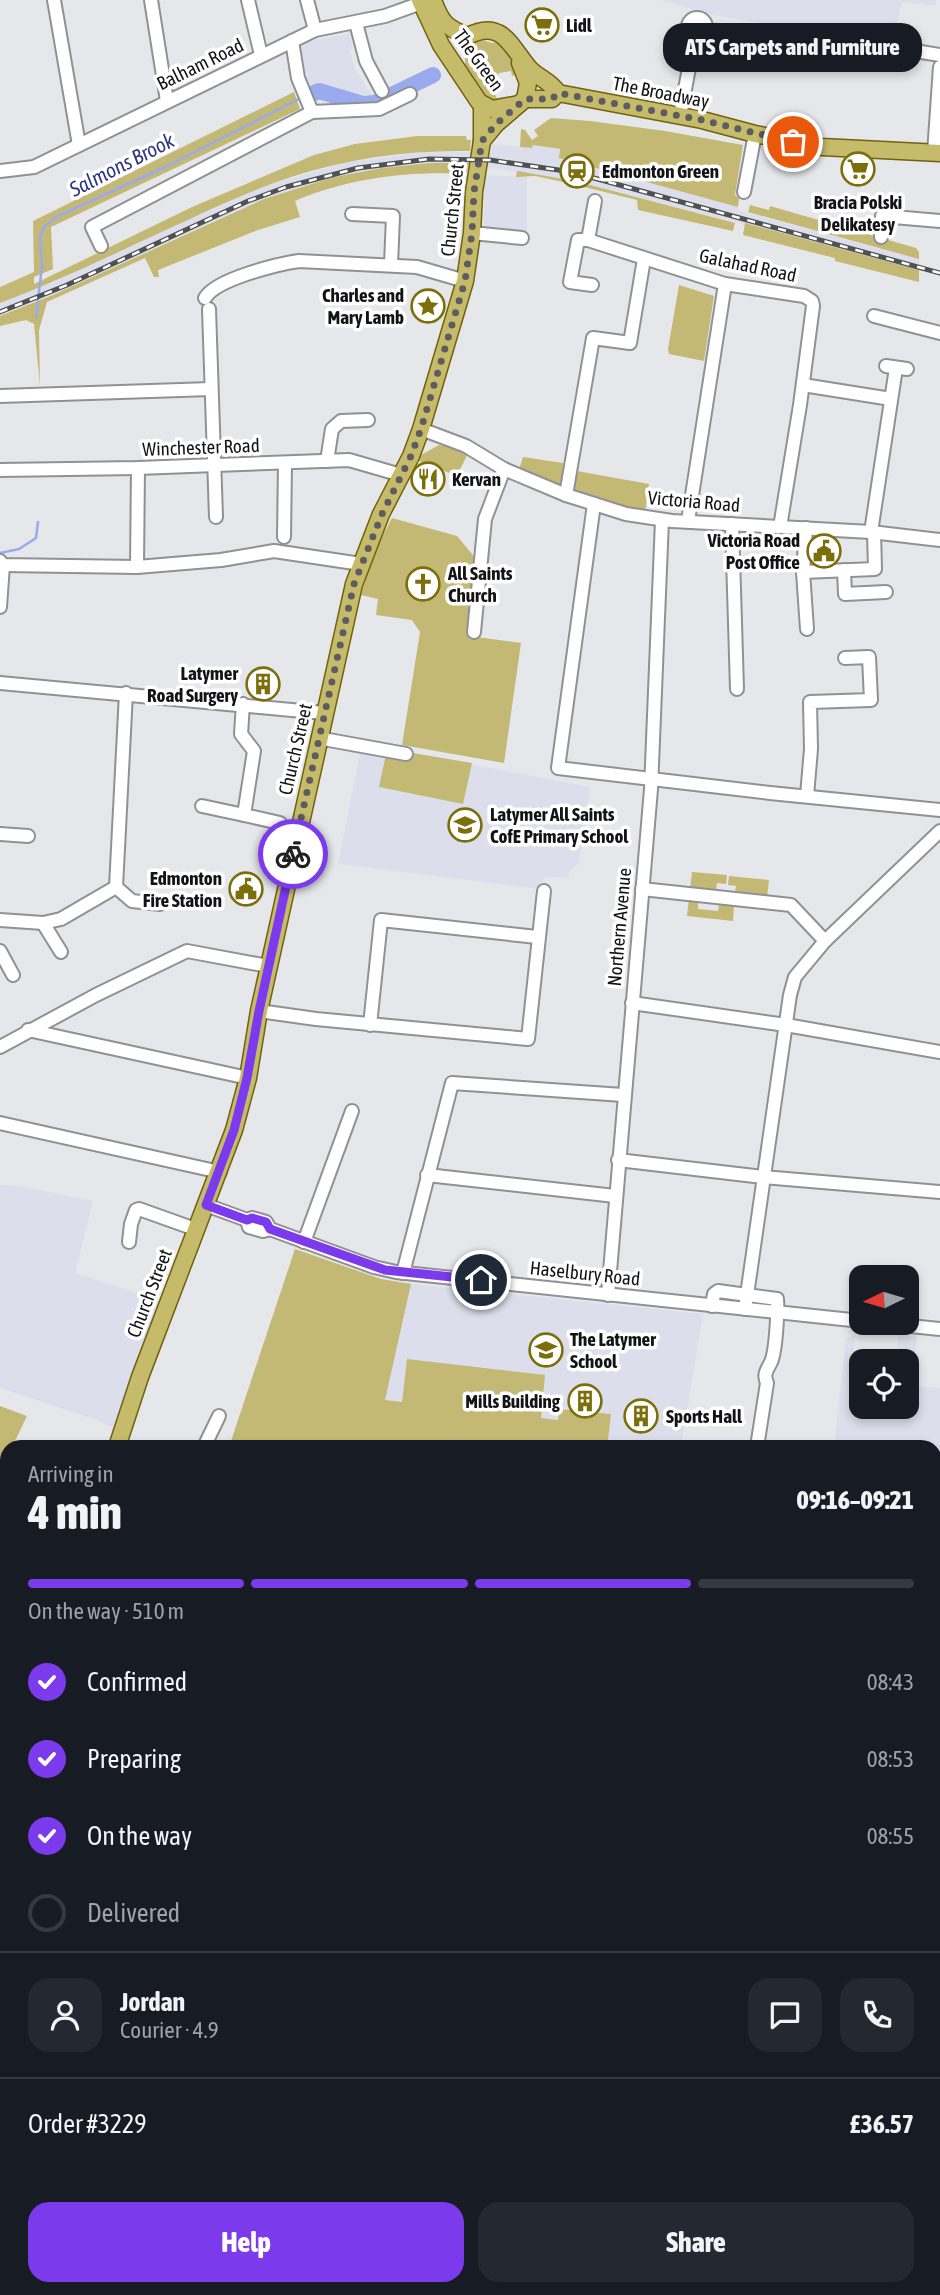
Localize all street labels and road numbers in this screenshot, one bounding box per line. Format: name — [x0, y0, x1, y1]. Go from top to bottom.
street label: The Green — [449, 25, 509, 95]
street label: Balham Road — [153, 34, 247, 94]
street label: The Broadway — [611, 72, 711, 112]
street label: Church Street — [436, 163, 468, 257]
street label: Galahad Road — [697, 244, 799, 286]
street label: Winchester Road — [142, 434, 260, 460]
street label: Victoria Road — [647, 486, 741, 516]
street label: Church Street — [274, 701, 316, 797]
street label: Northern Avenue — [603, 867, 635, 987]
street label: Church Street — [122, 1246, 176, 1340]
street label: Haselbury Road — [529, 1256, 641, 1290]

